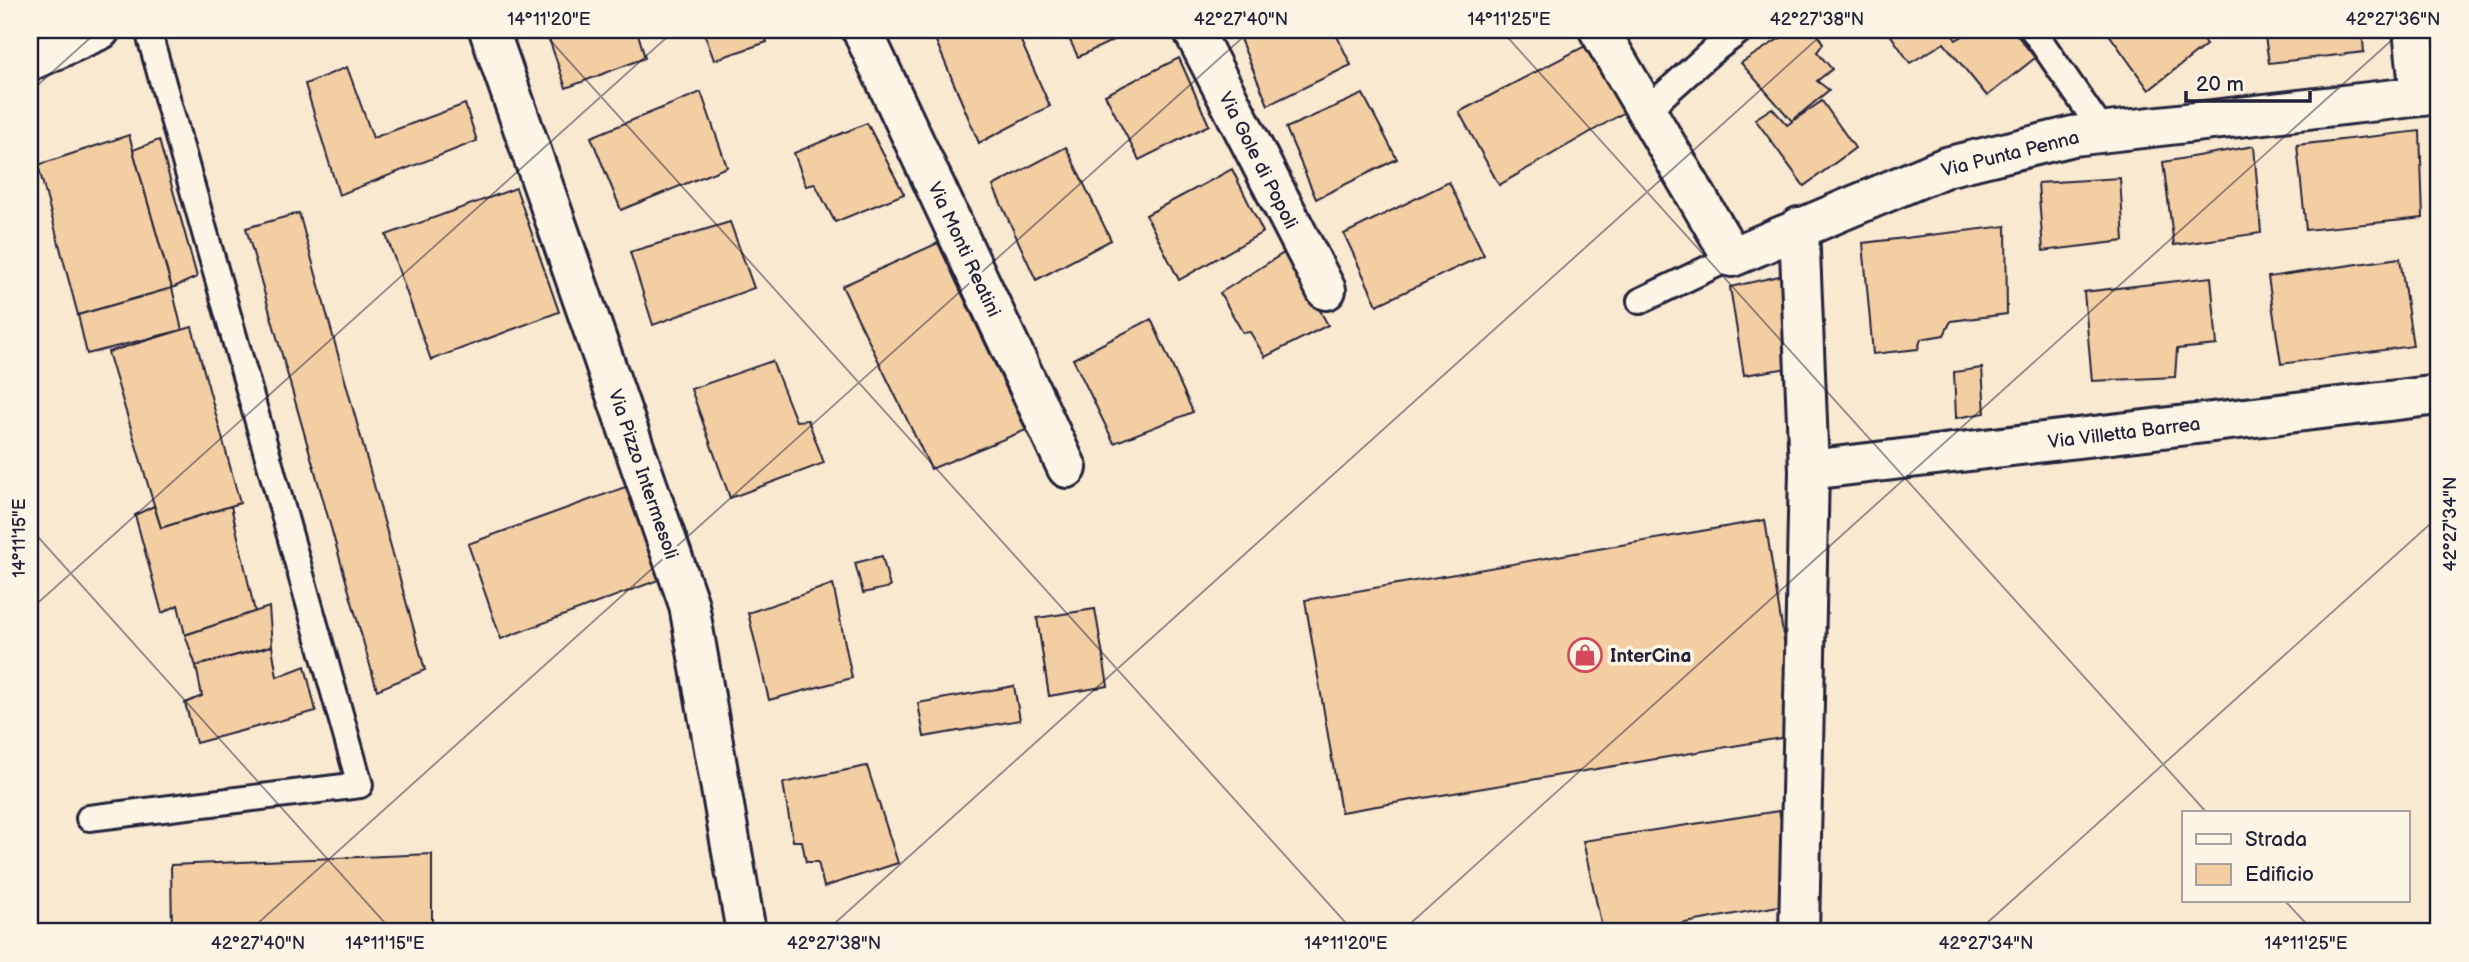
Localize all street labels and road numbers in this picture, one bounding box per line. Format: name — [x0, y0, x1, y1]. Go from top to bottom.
street label: Via Gole di Popoli — [1213, 88, 1302, 233]
street label: Via Punta Penna — [1939, 126, 2082, 183]
street label: Via Monti Reatini — [922, 178, 1005, 321]
street label: Via Pizzo Intermesoli — [603, 387, 682, 562]
street label: Via Villetta Barrea — [2047, 413, 2202, 454]

